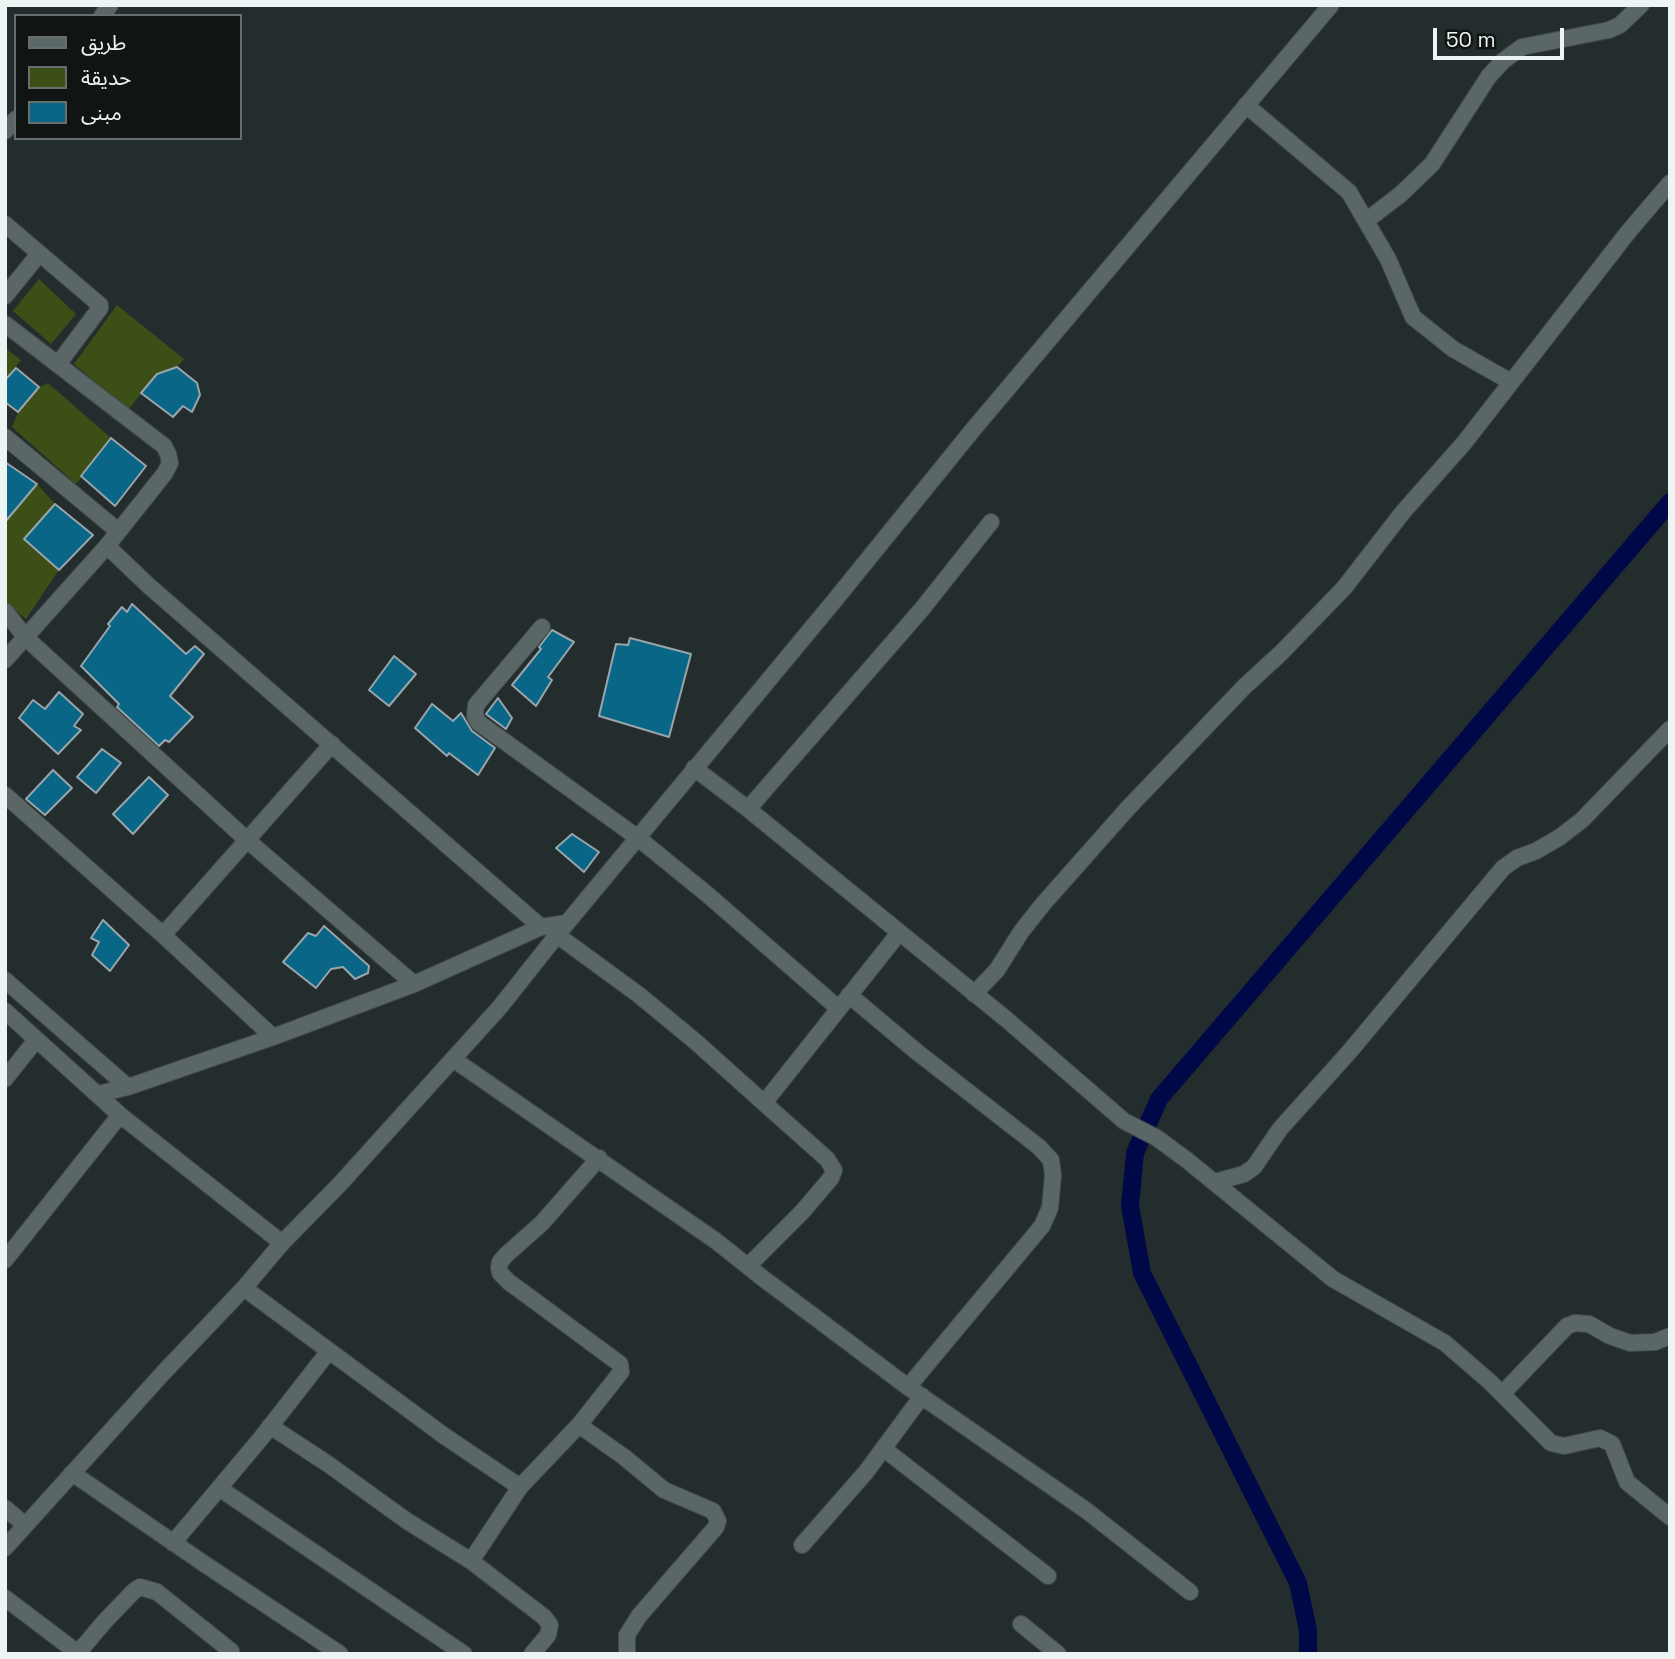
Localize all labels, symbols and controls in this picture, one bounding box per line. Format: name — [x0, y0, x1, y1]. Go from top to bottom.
legend — [14, 14, 242, 140]
scale bar — [1437, 14, 1568, 58]
text: 50 m — [1446, 26, 1496, 53]
text: طريق — [81, 29, 126, 56]
text: حديقة — [81, 64, 131, 91]
text: مبنى — [81, 99, 122, 126]

